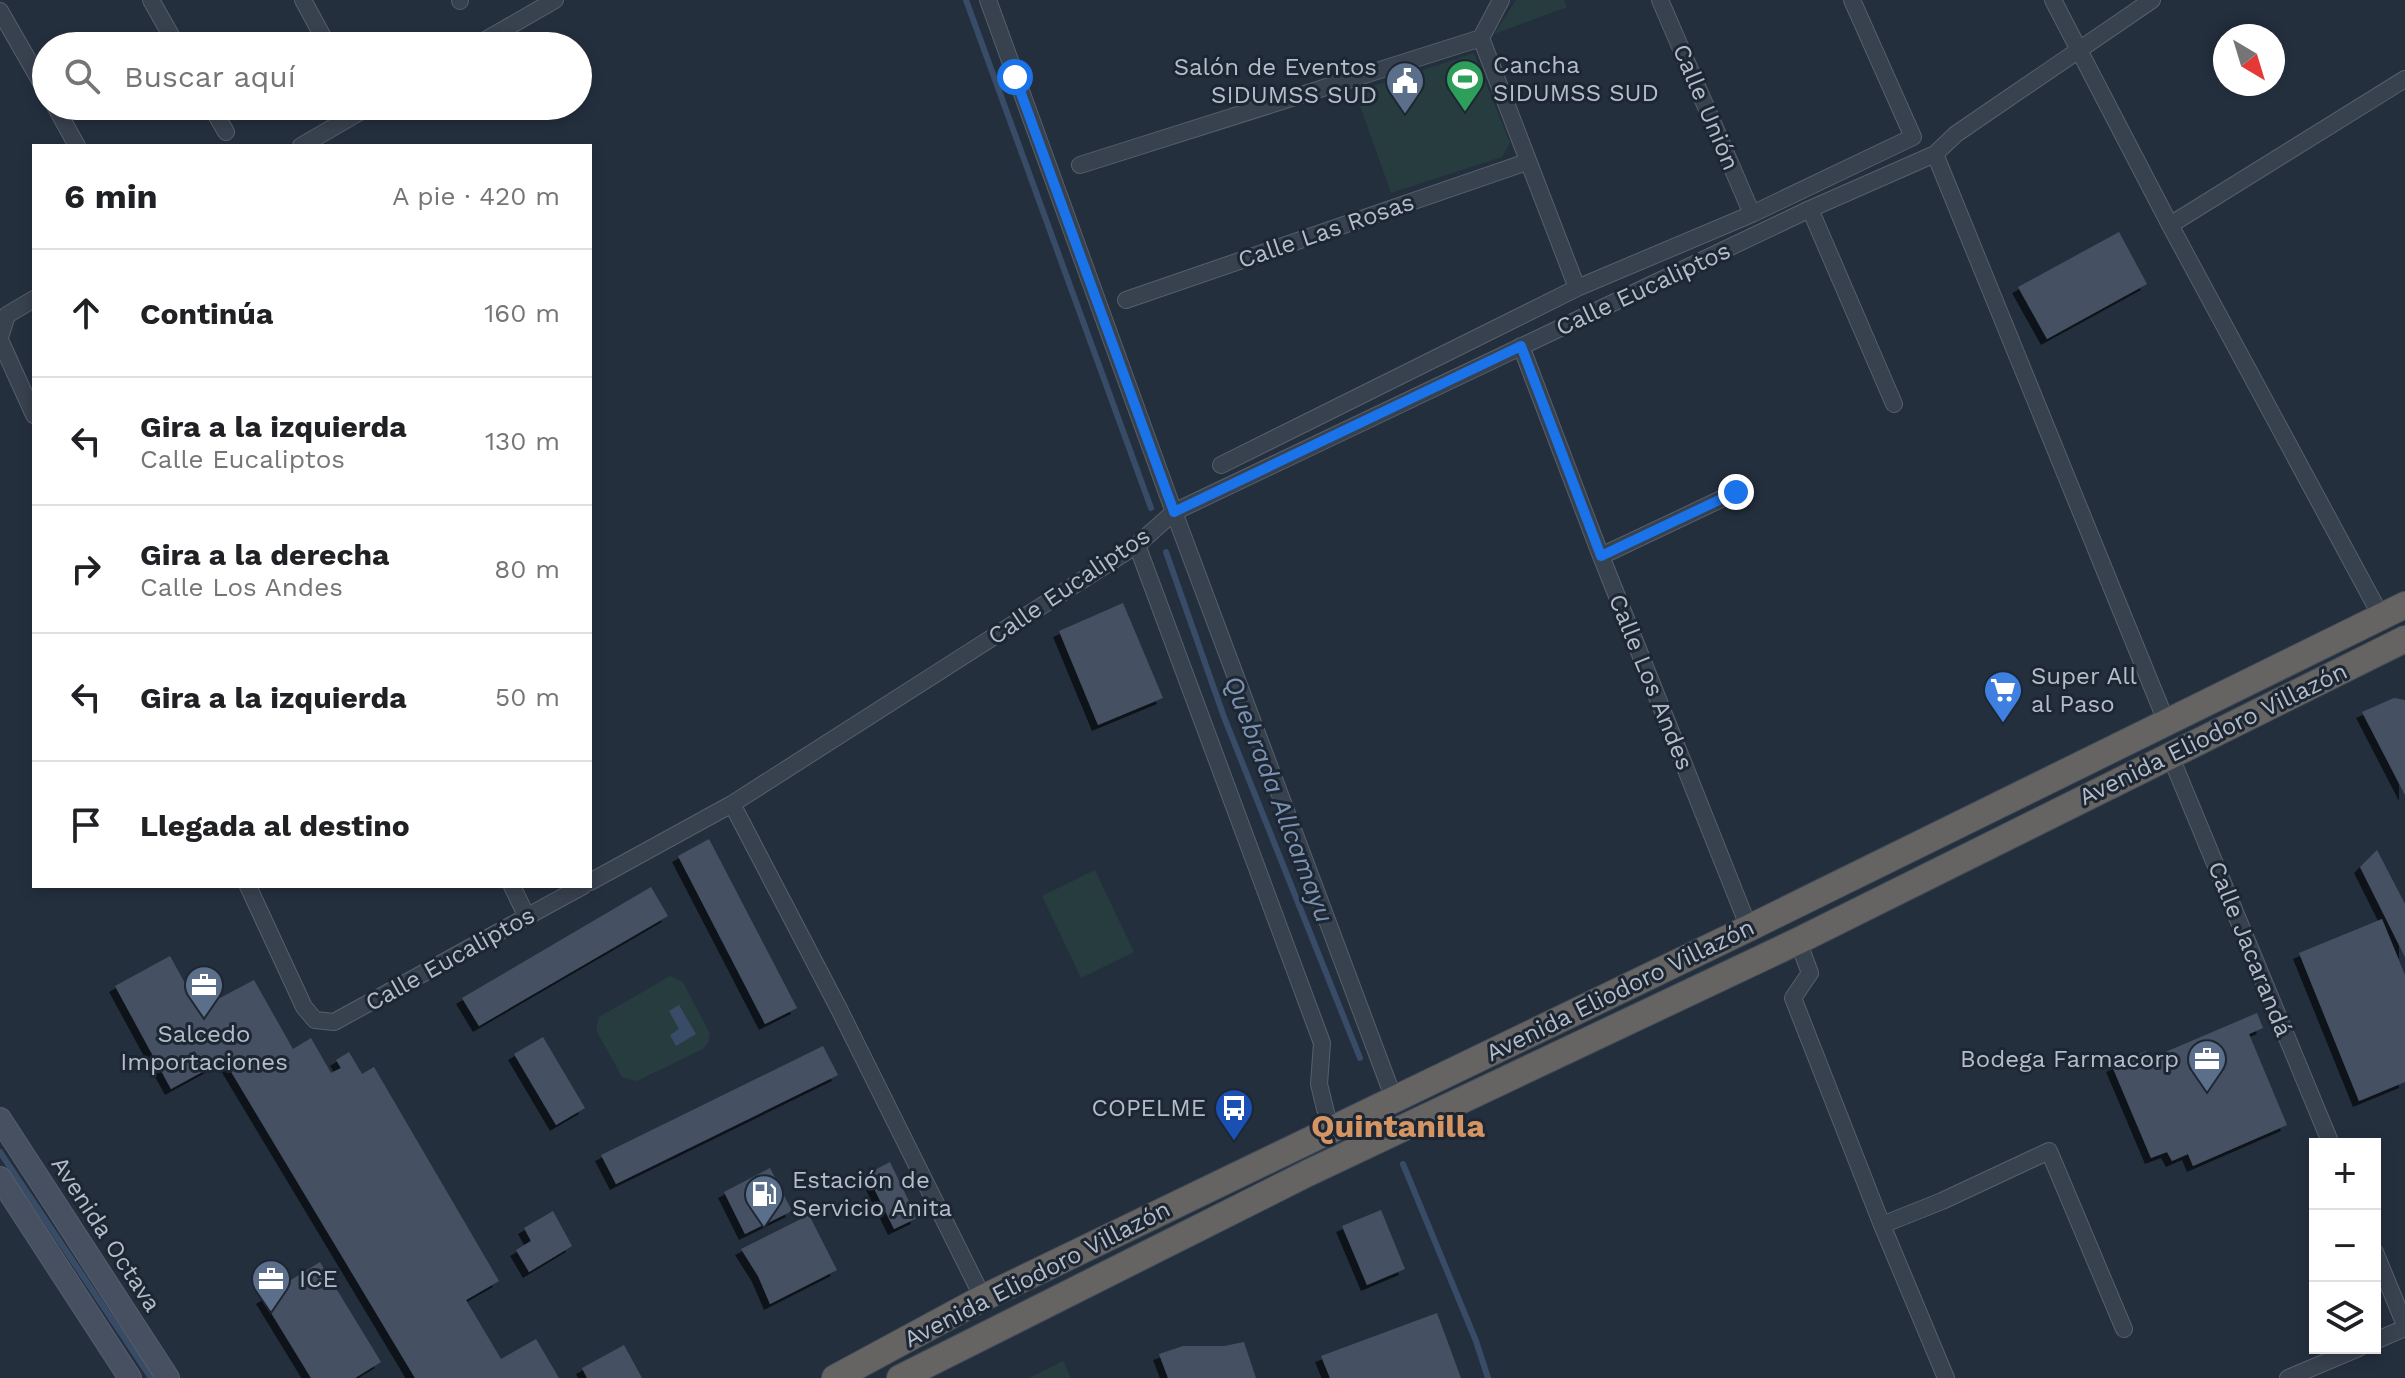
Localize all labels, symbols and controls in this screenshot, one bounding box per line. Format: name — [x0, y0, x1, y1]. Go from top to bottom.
north arrow — [2213, 24, 2285, 96]
search box — [32, 32, 592, 120]
street label: Calle Unión — [1667, 40, 1745, 174]
place label: Cancha SIDUMSS SUD — [1493, 51, 1659, 107]
place label: Salón de Eventos SIDUMSS SUD — [1174, 53, 1377, 109]
icon: search — [60, 54, 104, 98]
sports icon: Cancha SIDUMSS SUD — [1444, 58, 1486, 113]
text: Buscar aquí — [124, 59, 296, 94]
route start — [997, 59, 1033, 95]
public building icon: Salón de Eventos SIDUMSS SUD — [1384, 60, 1426, 115]
text: 6 min — [64, 176, 158, 216]
text: A pie · 420 m — [392, 181, 560, 211]
street label: Calle Las Rosas — [1234, 188, 1418, 274]
street label: Calle Eucaliptos — [1551, 236, 1735, 342]
icon: ahead — [64, 291, 108, 335]
text: Continúa — [140, 296, 273, 331]
text: 160 m — [484, 298, 560, 328]
text: Gira a la izquierda — [140, 409, 407, 444]
icon: left — [64, 419, 108, 463]
text: 130 m — [485, 426, 560, 456]
text: Calle Eucaliptos — [140, 444, 345, 474]
route end — [1718, 474, 1754, 510]
street label: Calle Eucaliptos — [983, 521, 1155, 651]
text: Gira a la derecha — [140, 537, 389, 572]
icon: right — [64, 547, 108, 591]
text: 80 m — [494, 554, 560, 584]
text: Calle Los Andes — [140, 572, 343, 602]
street label: Calle Los Andes — [1603, 590, 1699, 774]
street label: Avenida Eliodoro Villazón — [2074, 657, 2352, 811]
place label: Super All al Paso — [2031, 662, 2138, 718]
supermarket icon: Super All al Paso — [1982, 669, 2024, 724]
water label: Quebrada Allcamayu — [1218, 671, 1340, 927]
icon: left — [64, 675, 108, 719]
text: Gira a la izquierda — [140, 680, 407, 715]
text: 50 m — [495, 682, 560, 712]
icon: arrive — [64, 803, 108, 847]
text: Llegada al destino — [140, 808, 410, 843]
street label: Calle Jacarandá — [2202, 857, 2298, 1041]
street label: Calle Eucaliptos — [360, 901, 540, 1017]
street label: Avenida Eliodoro Villazón — [1481, 913, 1759, 1067]
office icon: Salcedo Importaciones — [183, 964, 225, 1019]
place label: Salcedo Importaciones — [120, 1020, 288, 1076]
office icon: Bodega Farmacorp — [2186, 1038, 2228, 1093]
place label: Bodega Farmacorp — [1960, 1045, 2179, 1073]
bus stop icon: COPELME — [1213, 1087, 1255, 1142]
place label: COPELME — [1091, 1094, 1206, 1122]
district label: Quintanilla — [1311, 1107, 1486, 1145]
map controls — [2309, 1138, 2381, 1354]
button: + — [2309, 1138, 2381, 1210]
street label: Avenida Octava — [45, 1151, 167, 1317]
place label: Estación de Servicio Anita — [792, 1166, 952, 1222]
fuel station icon: Estación de Servicio Anita — [743, 1173, 785, 1228]
street label: Avenida Eliodoro Villazón — [899, 1195, 1175, 1353]
button: − — [2309, 1210, 2381, 1282]
office icon: ICE — [250, 1258, 292, 1313]
place label: ICE — [299, 1265, 338, 1293]
button: layers — [2309, 1282, 2381, 1354]

